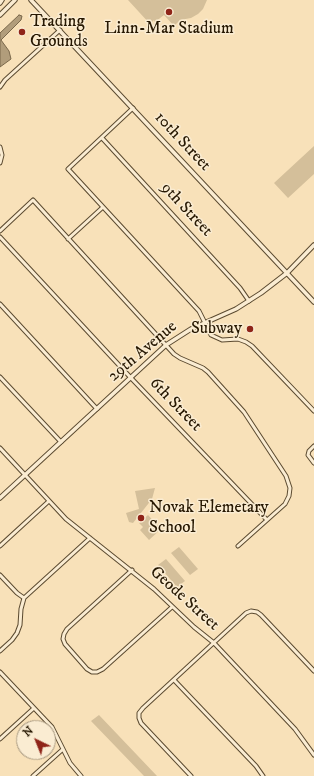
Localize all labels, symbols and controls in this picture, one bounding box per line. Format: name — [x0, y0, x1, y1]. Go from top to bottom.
marker: Linn-Mar Stadium — [164, 7, 174, 17]
place label: Trading Grounds — [30, 12, 88, 52]
place label: Linn-Mar Stadium — [104, 19, 234, 39]
marker: Trading Grounds — [17, 27, 27, 37]
street label: 10th Street — [149, 108, 215, 176]
street label: 9th Street — [156, 179, 216, 241]
street label: 29th Avenue — [104, 317, 182, 387]
place label: Subway — [191, 319, 242, 339]
marker: Subway — [245, 324, 255, 334]
street label: 6th Street — [144, 374, 206, 436]
place label: Novak Elemetary School — [149, 498, 269, 538]
marker: Novak Elemetary School — [136, 513, 146, 523]
street label: Geode Street — [145, 562, 223, 636]
north arrow — [16, 720, 56, 760]
text: N — [20, 724, 37, 740]

